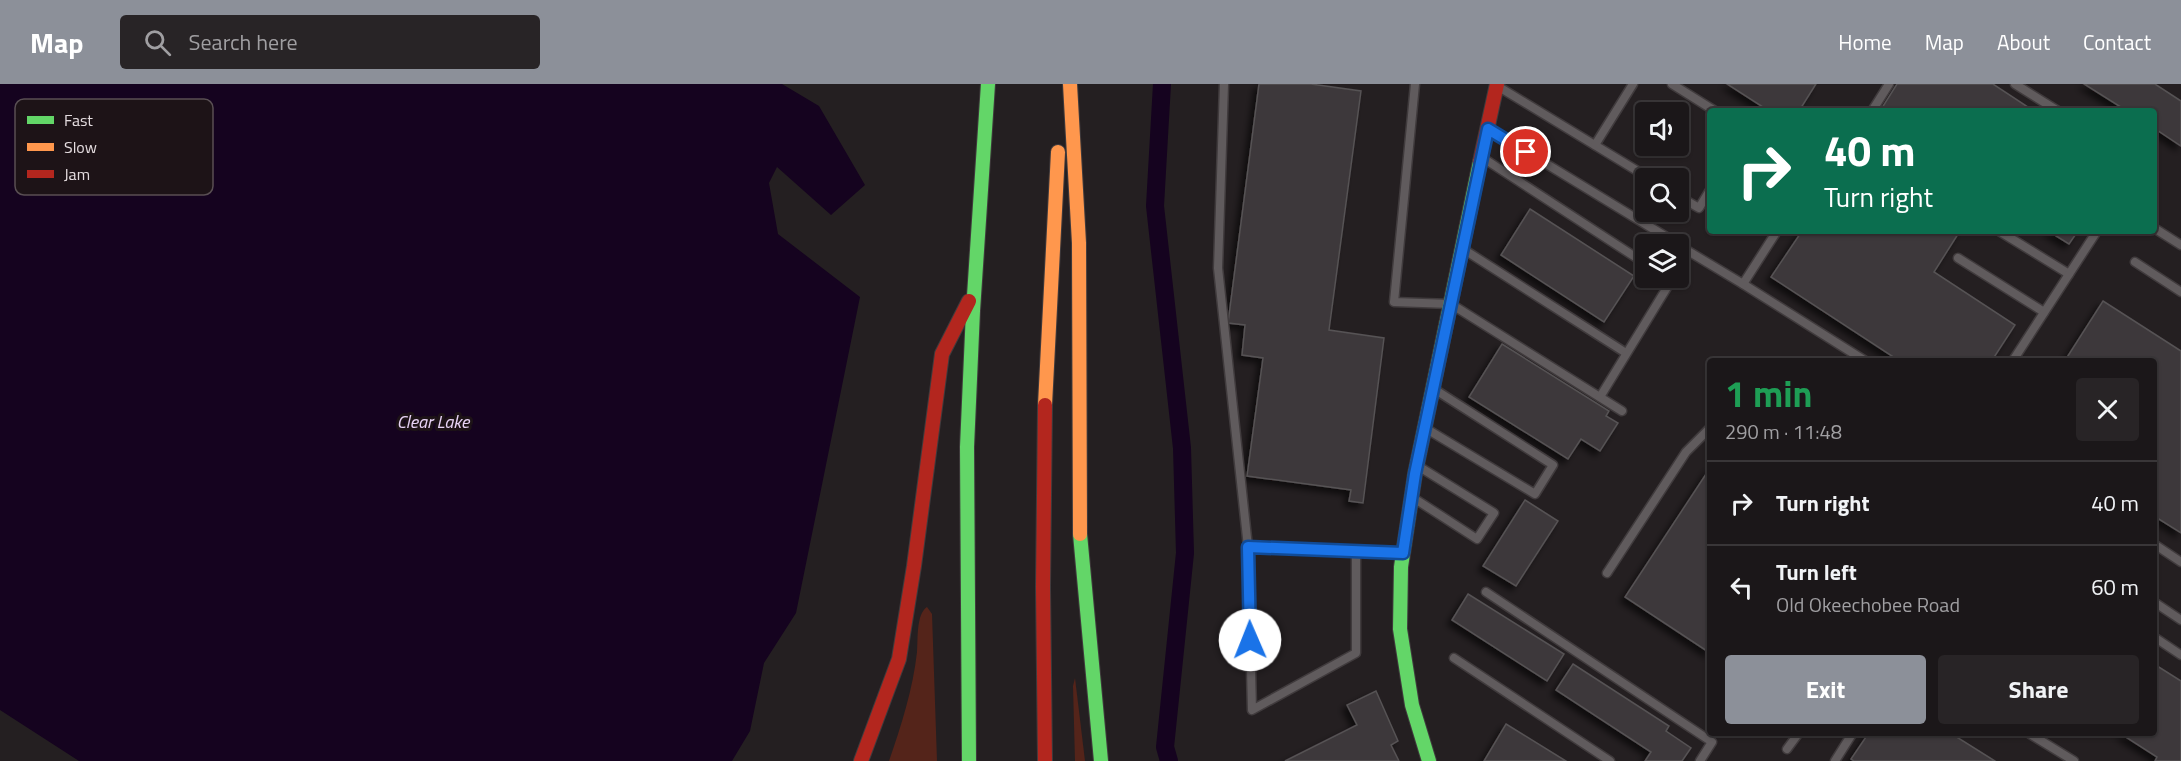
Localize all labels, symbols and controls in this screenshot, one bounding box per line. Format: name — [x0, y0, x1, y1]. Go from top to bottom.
search box — [120, 15, 540, 69]
text: Map — [30, 21, 84, 64]
text: Search here — [189, 25, 298, 59]
icon: search — [141, 26, 174, 59]
text: Home — [1838, 26, 1892, 58]
text: Map — [1925, 26, 1964, 58]
text: About — [1997, 26, 2050, 58]
text: Contact — [2083, 26, 2151, 58]
legend — [15, 99, 213, 195]
map controls — [1635, 102, 1689, 288]
button: sound — [1635, 102, 1689, 156]
text: Fast — [64, 108, 93, 132]
text: 40 m — [1824, 118, 1916, 182]
pin — [1500, 126, 1551, 177]
icon: right — [1725, 132, 1803, 210]
text: Slow — [64, 135, 97, 159]
icon: arrive — [1509, 135, 1542, 168]
text: Jam — [64, 162, 90, 186]
button: search — [1635, 168, 1689, 222]
text: Turn right — [1824, 176, 1933, 217]
button: layers — [1635, 234, 1689, 288]
text: 1 min — [1725, 366, 1812, 421]
button: close — [2076, 378, 2139, 441]
water label: Clear Lake — [397, 408, 471, 435]
text: 290 m · 11:48 — [1725, 416, 1842, 447]
text: Turn right — [1776, 486, 1870, 520]
text: 40 m — [2091, 486, 2139, 520]
icon: right — [1725, 487, 1758, 520]
text: Turn left — [1776, 555, 1857, 589]
text: 60 m — [2091, 570, 2139, 604]
icon: left — [1725, 571, 1758, 604]
text: Old Okeechobee Road — [1776, 589, 1960, 620]
position arrow — [1218, 608, 1282, 672]
button: Exit — [1725, 655, 1926, 724]
button: Share — [1938, 655, 2139, 724]

